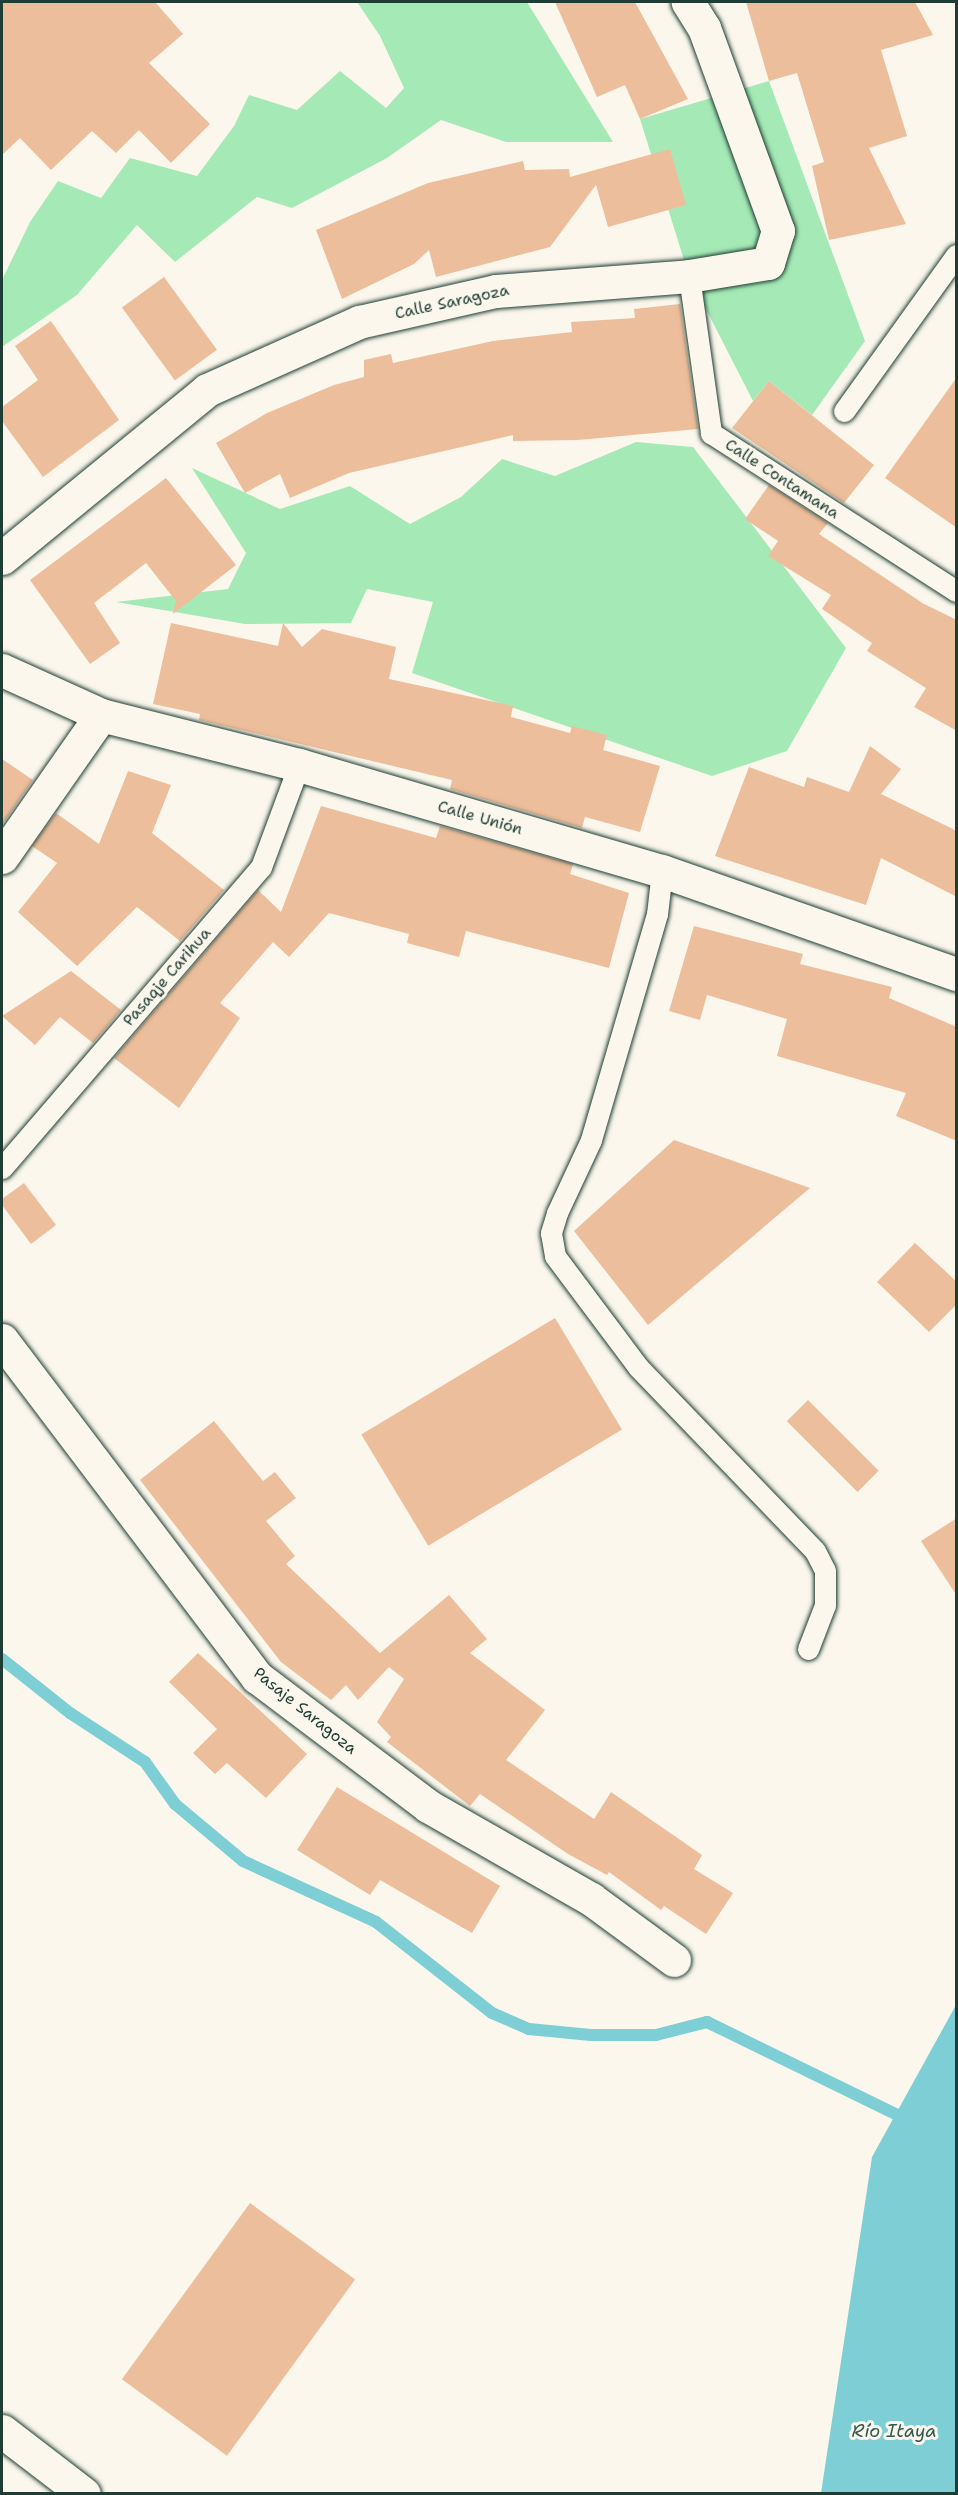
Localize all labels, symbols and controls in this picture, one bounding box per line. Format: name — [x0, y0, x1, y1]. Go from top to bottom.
street label: Calle Saragoza — [393, 281, 511, 323]
street label: Calle Contamana — [721, 435, 843, 523]
street label: Calle Unión — [435, 797, 525, 839]
street label: Pasaqje Carihua — [119, 924, 215, 1030]
street label: Pasaje Saragoza — [249, 1663, 361, 1759]
water label: Río Itaya — [852, 2420, 936, 2442]

